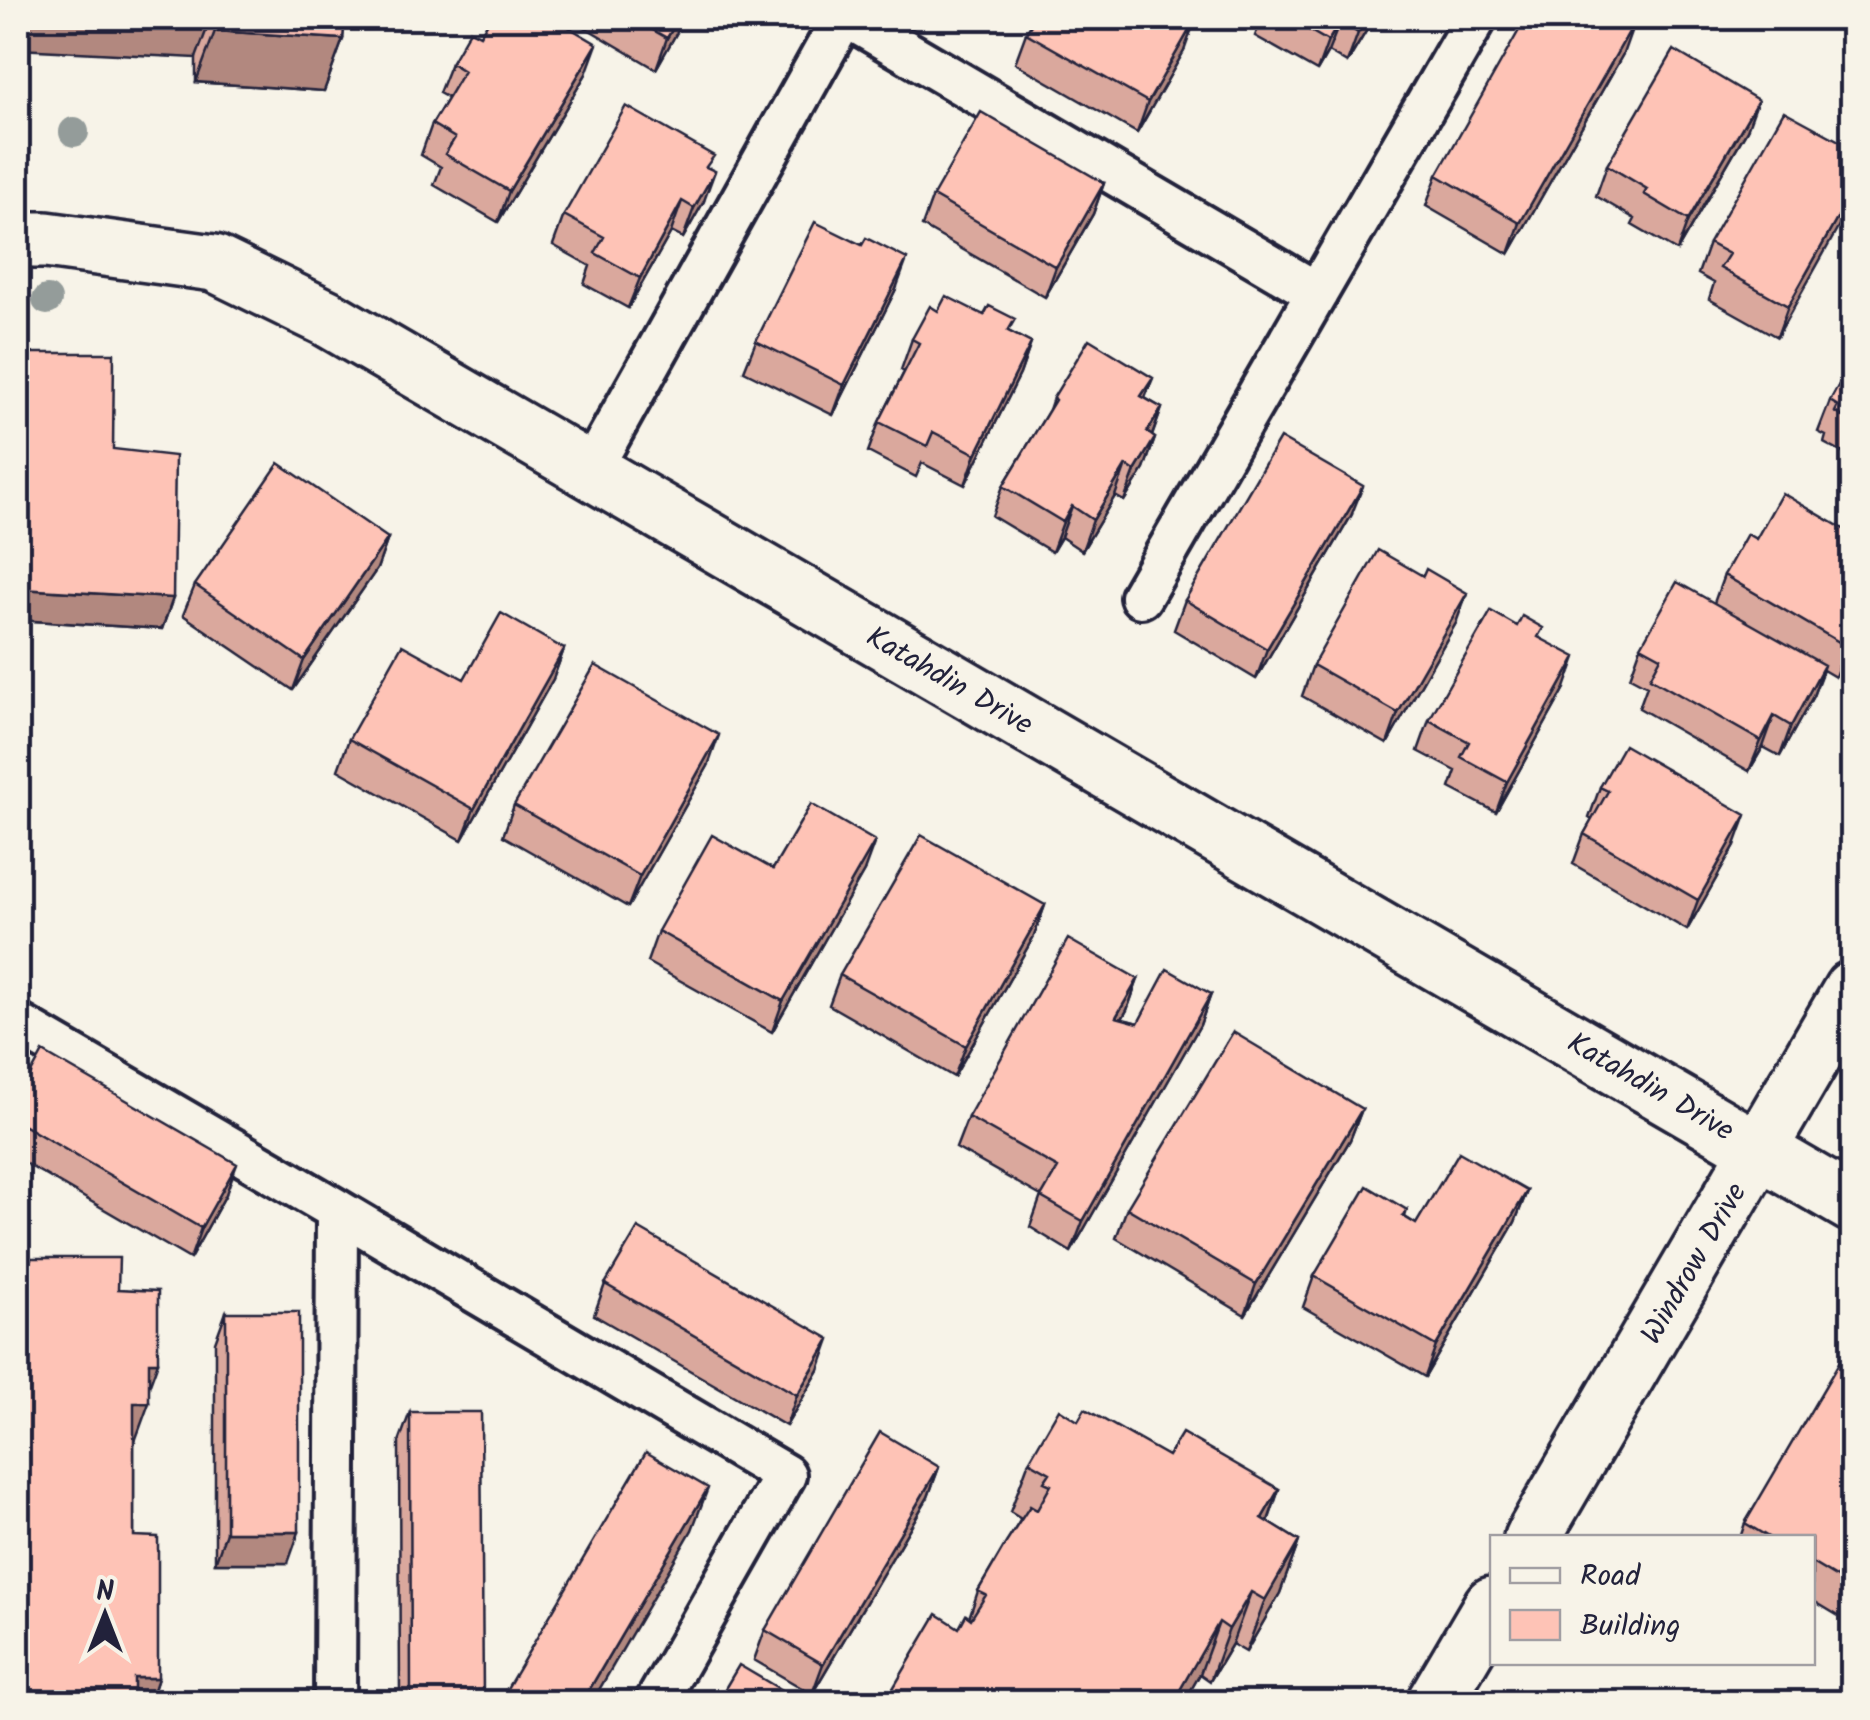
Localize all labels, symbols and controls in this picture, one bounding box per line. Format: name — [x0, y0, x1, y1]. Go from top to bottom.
street label: Katahdin Drive — [856, 614, 1042, 749]
street label: Katahdin Drive — [1557, 1020, 1743, 1155]
street label: Windrow Drive — [1629, 1174, 1760, 1354]
legend — [1490, 1535, 1815, 1665]
text: Road — [1580, 1553, 1641, 1601]
north arrow — [55, 1565, 155, 1665]
text: N — [96, 1570, 114, 1615]
text: Building — [1580, 1603, 1680, 1651]

